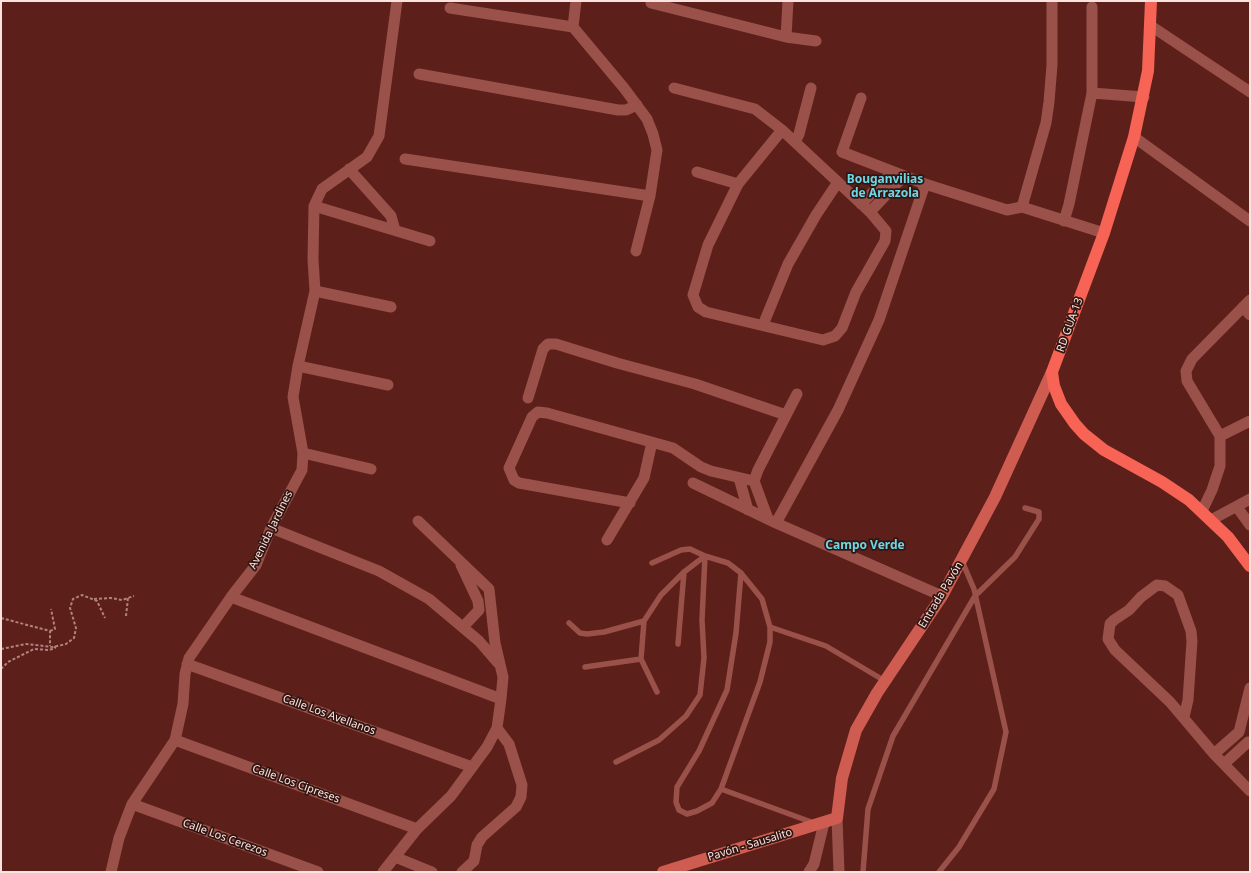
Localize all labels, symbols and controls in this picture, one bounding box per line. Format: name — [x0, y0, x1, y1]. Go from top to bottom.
district label: Bouganvilias de Arrazola — [847, 173, 923, 201]
street label: RD GUA-13 — [1054, 296, 1086, 354]
street label: Avenida Jardines — [246, 489, 296, 571]
district label: Campo Verde — [825, 539, 905, 553]
street label: Entrada Pavón — [916, 559, 966, 631]
street label: Calle Los Avellanos — [281, 692, 377, 738]
street label: Calle Los Cipreses — [250, 762, 342, 806]
street label: Calle Los Cerezos — [181, 817, 269, 859]
street label: Pavón - Sausalito — [706, 826, 794, 864]

